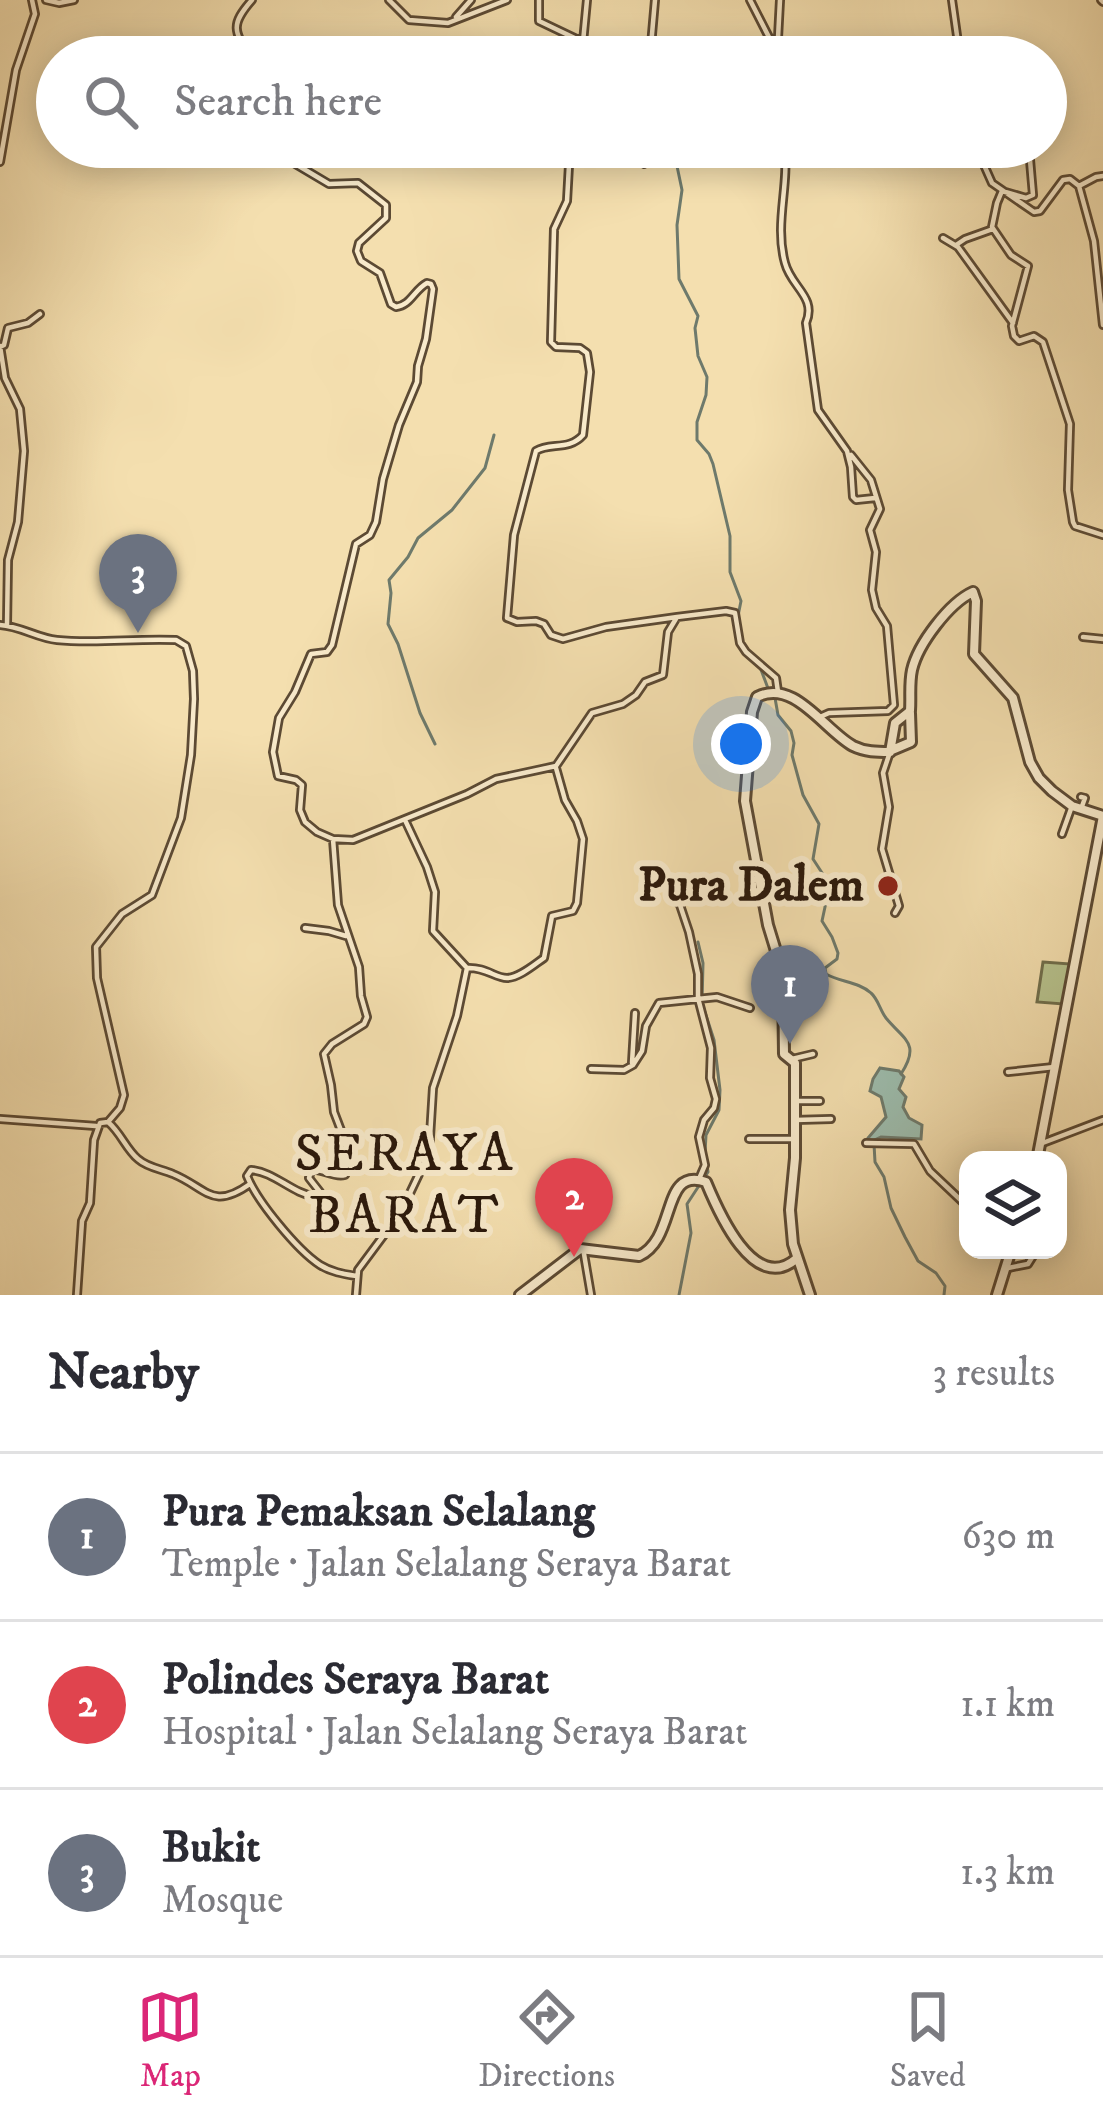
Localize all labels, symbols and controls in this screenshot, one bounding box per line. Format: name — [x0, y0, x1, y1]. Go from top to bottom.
search box — [36, 36, 1067, 168]
icon: search — [78, 69, 144, 135]
text: Search here — [174, 74, 382, 130]
pin: 3 — [99, 534, 177, 633]
your location — [711, 714, 771, 774]
place label: Pura Dalem — [638, 856, 864, 916]
marker: Pura Dalem — [875, 873, 901, 899]
pin: 1 — [751, 945, 829, 1044]
district label: SERAYA BARAT — [295, 1121, 515, 1250]
map controls — [959, 1151, 1067, 1259]
button: layers — [959, 1151, 1067, 1259]
pin: 2 — [535, 1158, 613, 1257]
text: Nearby — [48, 1341, 199, 1405]
text: 3 results — [932, 1349, 1055, 1398]
text: Pura Pemaksan Selalang — [162, 1484, 595, 1540]
text: 1 — [80, 1512, 94, 1561]
text: 630 m — [961, 1512, 1055, 1561]
text: Temple · Jalan Selalang Seraya Barat — [162, 1540, 731, 1589]
text: Polindes Seraya Barat — [162, 1652, 549, 1708]
text: 2 — [77, 1680, 97, 1729]
text: 1.1 km — [960, 1680, 1055, 1729]
text: Hospital · Jalan Selalang Seraya Barat — [162, 1708, 747, 1757]
text: Bukit — [162, 1820, 260, 1876]
text: 3 — [80, 1848, 94, 1897]
text: 1.3 km — [960, 1848, 1055, 1897]
text: Mosque — [162, 1876, 283, 1925]
tab: Map — [137, 1984, 203, 2097]
tab: Directions — [478, 1984, 615, 2097]
tab: Saved — [890, 1984, 966, 2097]

